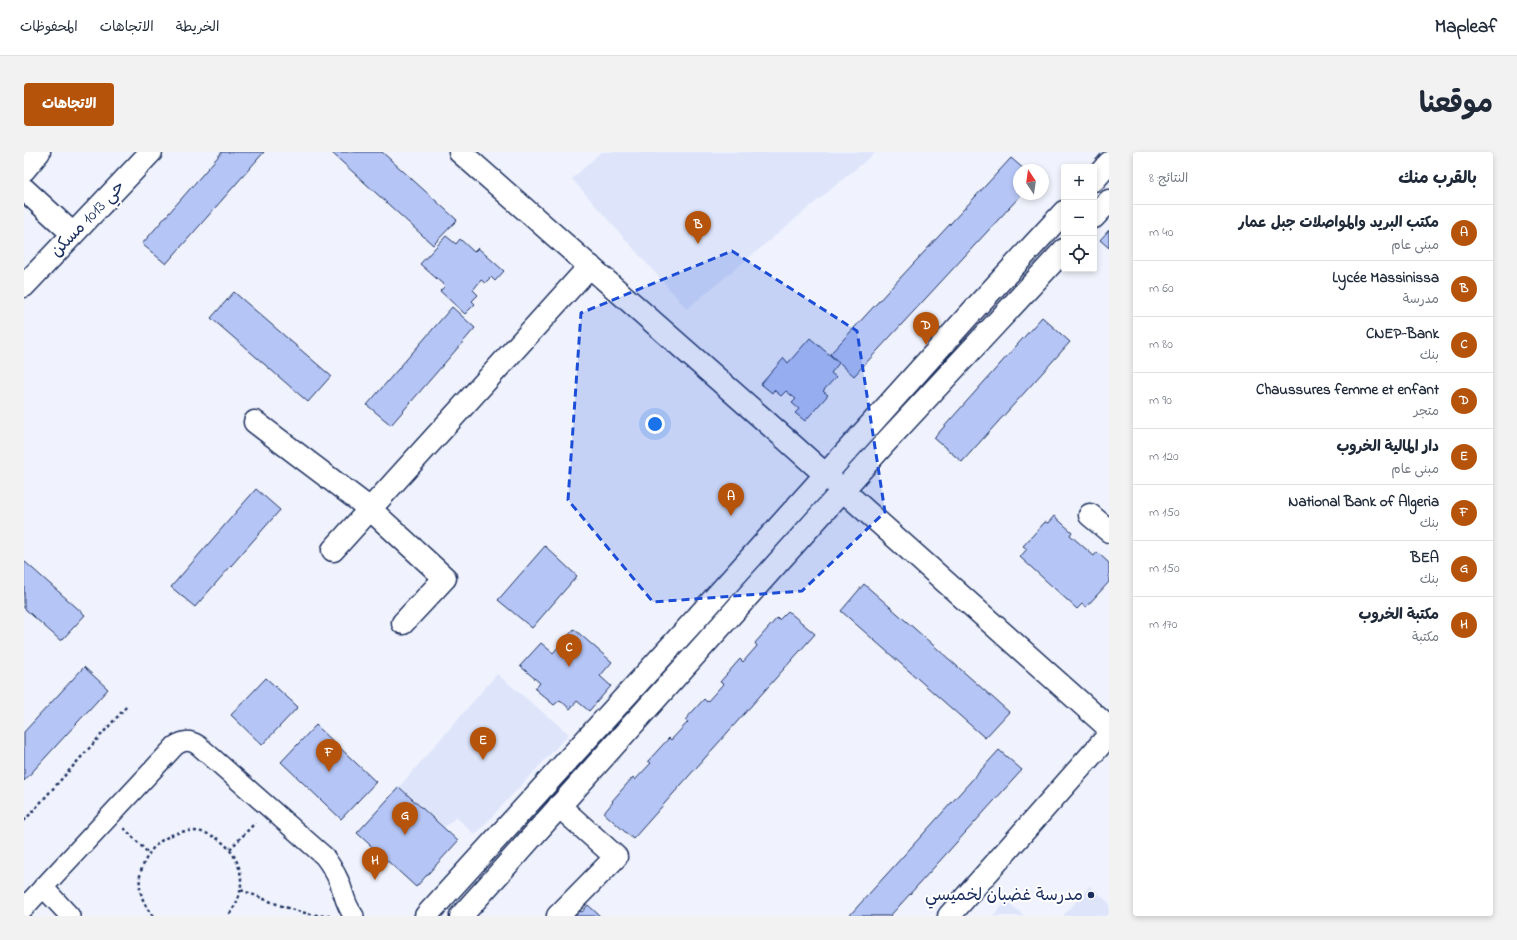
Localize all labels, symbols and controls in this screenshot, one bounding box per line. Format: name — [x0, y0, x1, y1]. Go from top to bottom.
text: Mapleaf — [1435, 14, 1497, 41]
text: المحفوظات — [20, 17, 78, 38]
text: الاتجاهات — [100, 17, 154, 38]
text: الخريطة — [176, 17, 219, 38]
button: الاتجاهات — [24, 83, 114, 126]
text: موقعنا — [1419, 85, 1493, 126]
north arrow — [1013, 164, 1049, 200]
map controls — [1061, 164, 1097, 272]
button: + — [1061, 164, 1097, 200]
text: بالقرب منك — [1398, 166, 1477, 191]
text: النتائج: 8 — [1149, 169, 1188, 188]
street label: حي 1013 مسكن — [45, 175, 132, 264]
button: − — [1061, 200, 1097, 236]
pin: B — [685, 211, 711, 244]
text: مكتب البريد والمواصلات جبل عمار — [1239, 212, 1439, 234]
text: 40 m — [1149, 223, 1173, 242]
text: A — [1460, 223, 1468, 242]
button: locate — [1061, 236, 1097, 272]
text: مبنى عام — [1391, 236, 1439, 255]
text: Lycée Massinissa — [1332, 267, 1439, 289]
text: 60 m — [1149, 279, 1174, 298]
text: B — [1460, 279, 1468, 298]
text: مدرسة — [1403, 290, 1439, 309]
pin: D — [913, 312, 939, 345]
text: CNEP-Bank — [1366, 323, 1439, 345]
text: 80 m — [1149, 335, 1173, 354]
text: C — [1460, 335, 1468, 354]
text: بنك — [1420, 346, 1439, 365]
text: Chaussures femme et enfant — [1256, 379, 1439, 401]
text: 90 m — [1149, 391, 1172, 410]
text: D — [1459, 391, 1469, 410]
text: متجر — [1414, 402, 1439, 421]
your location — [645, 414, 665, 434]
text: دار المالية الخروب — [1336, 436, 1439, 458]
text: 120 m — [1149, 447, 1179, 466]
text: E — [1460, 447, 1468, 466]
text: مبنى عام — [1391, 460, 1439, 479]
pin: A — [718, 483, 744, 516]
text: National Bank of Algeria — [1288, 491, 1439, 513]
text: 150 m — [1149, 503, 1180, 522]
text: F — [1460, 503, 1468, 522]
text: بنك — [1420, 514, 1439, 533]
text: BEA — [1411, 547, 1439, 569]
text: 150 m — [1149, 559, 1180, 578]
text: G — [1460, 559, 1468, 578]
text: بنك — [1420, 570, 1439, 589]
text: مكتبة الخروب — [1359, 604, 1439, 626]
text: 170 m — [1149, 615, 1177, 634]
text: H — [1460, 615, 1468, 634]
text: مكتبة — [1412, 628, 1439, 647]
pin: C — [556, 634, 582, 667]
pin: E — [470, 727, 496, 760]
pin: F — [316, 739, 342, 772]
pin: G — [392, 802, 418, 835]
pin: H — [362, 847, 388, 880]
place label: مدرسة غضبان لخميسي — [925, 883, 1083, 909]
marker: مدرسة غضبان لخميسي — [1086, 890, 1096, 900]

